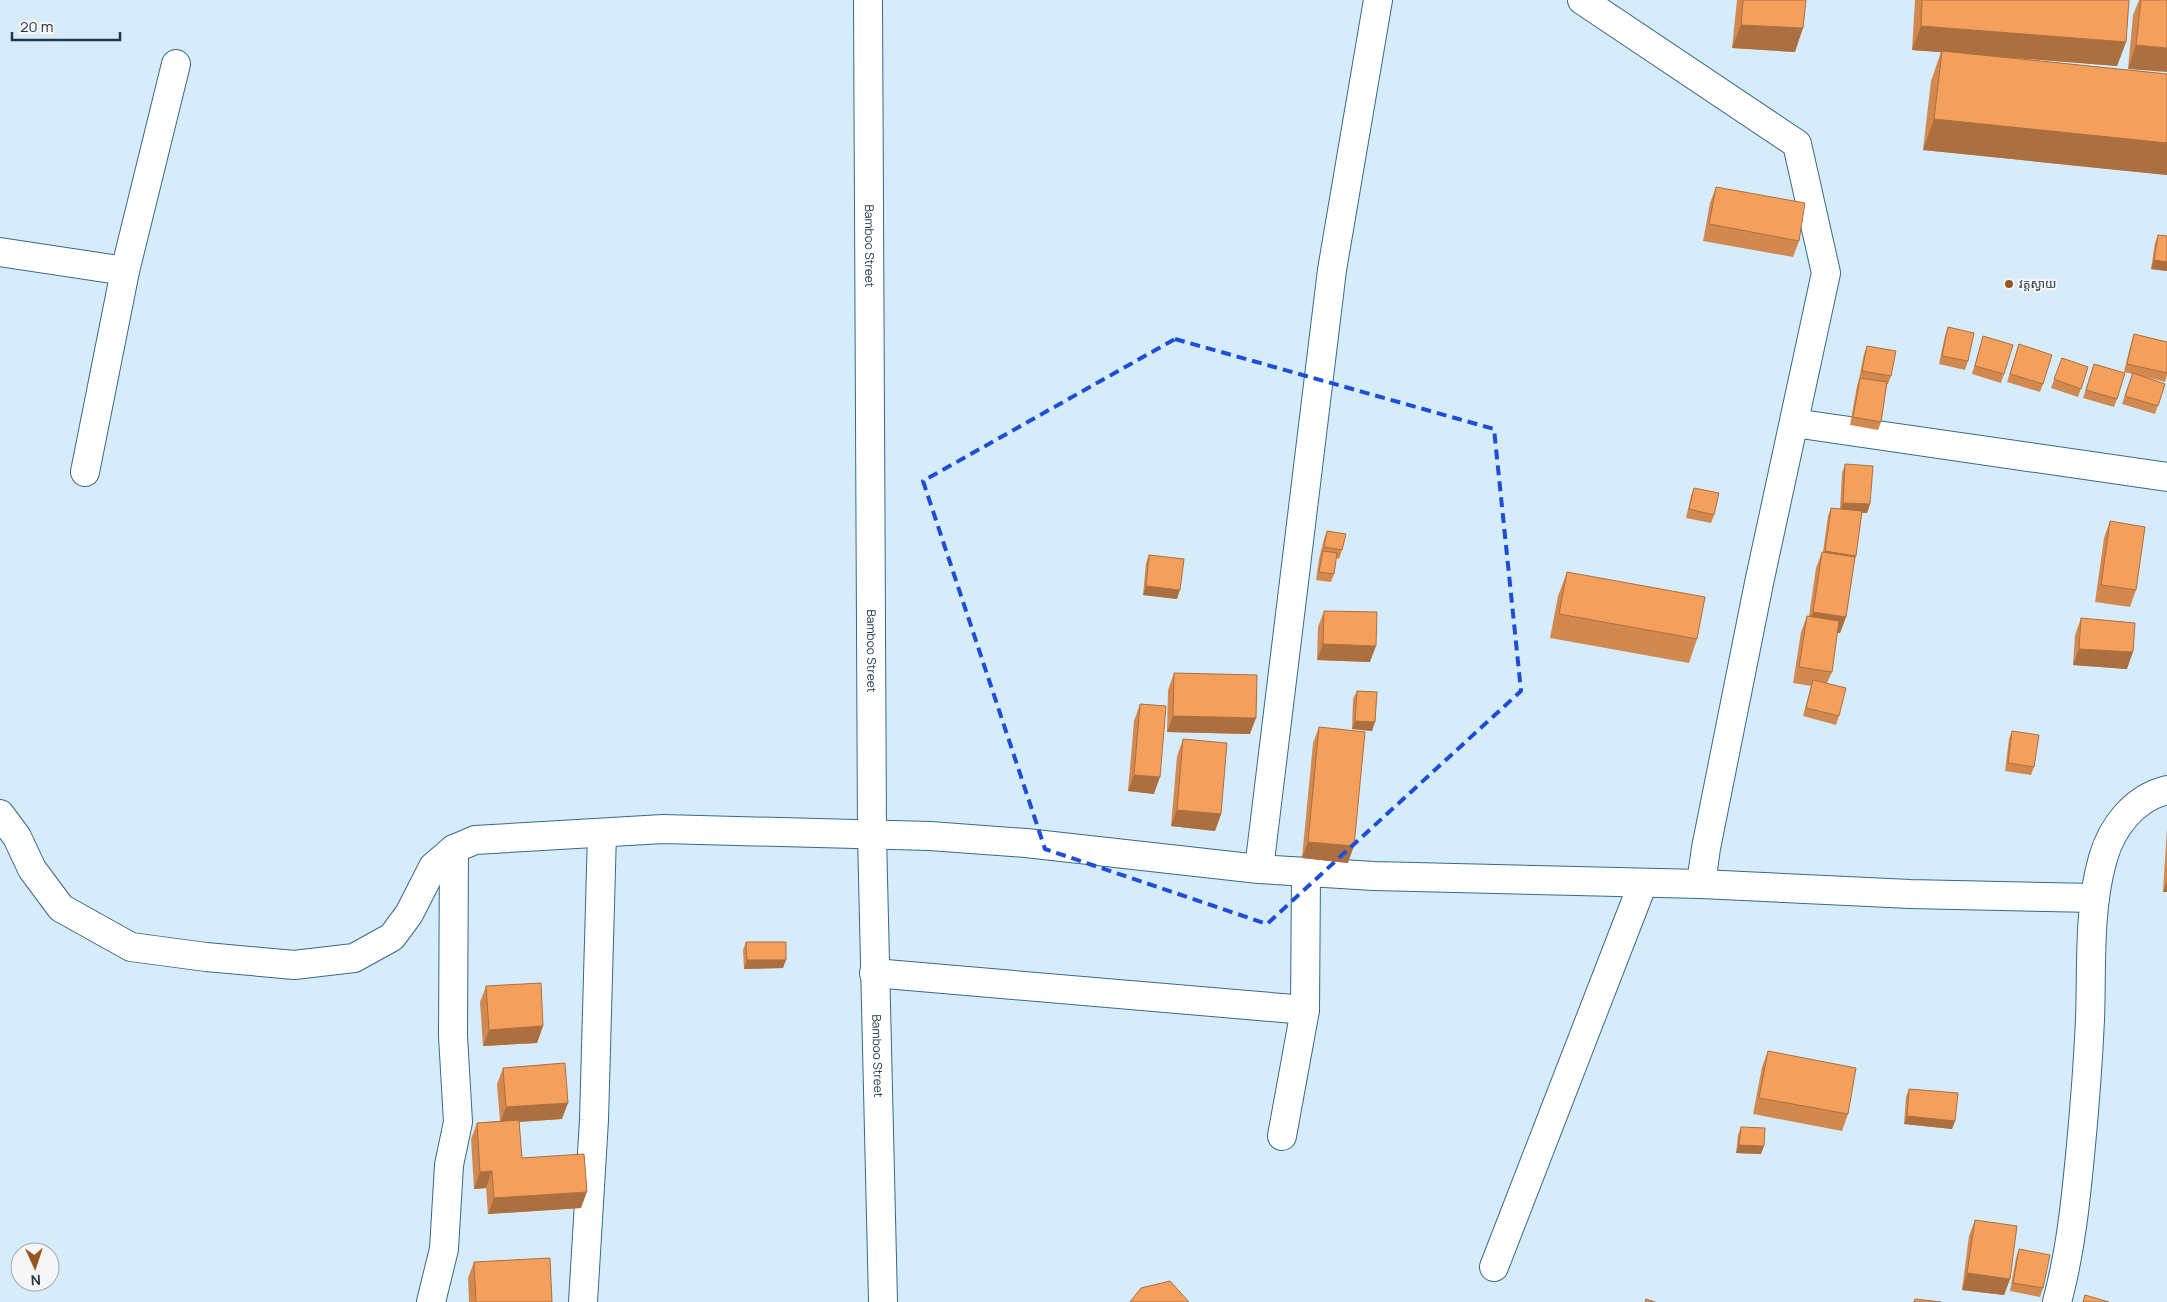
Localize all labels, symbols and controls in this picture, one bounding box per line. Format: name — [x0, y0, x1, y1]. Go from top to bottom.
scale bar — [12, 10, 120, 42]
text: 20 m — [20, 16, 53, 37]
street label: Bamboo Street — [861, 204, 878, 288]
place label: វត្តស្វាយ — [2019, 275, 2057, 292]
marker: វត្តស្វាយ — [2003, 278, 2015, 290]
street label: Bamboo Street — [863, 609, 880, 693]
street label: Bamboo Street — [868, 1014, 887, 1098]
north arrow — [10, 1242, 60, 1292]
text: N — [30, 1271, 41, 1290]

